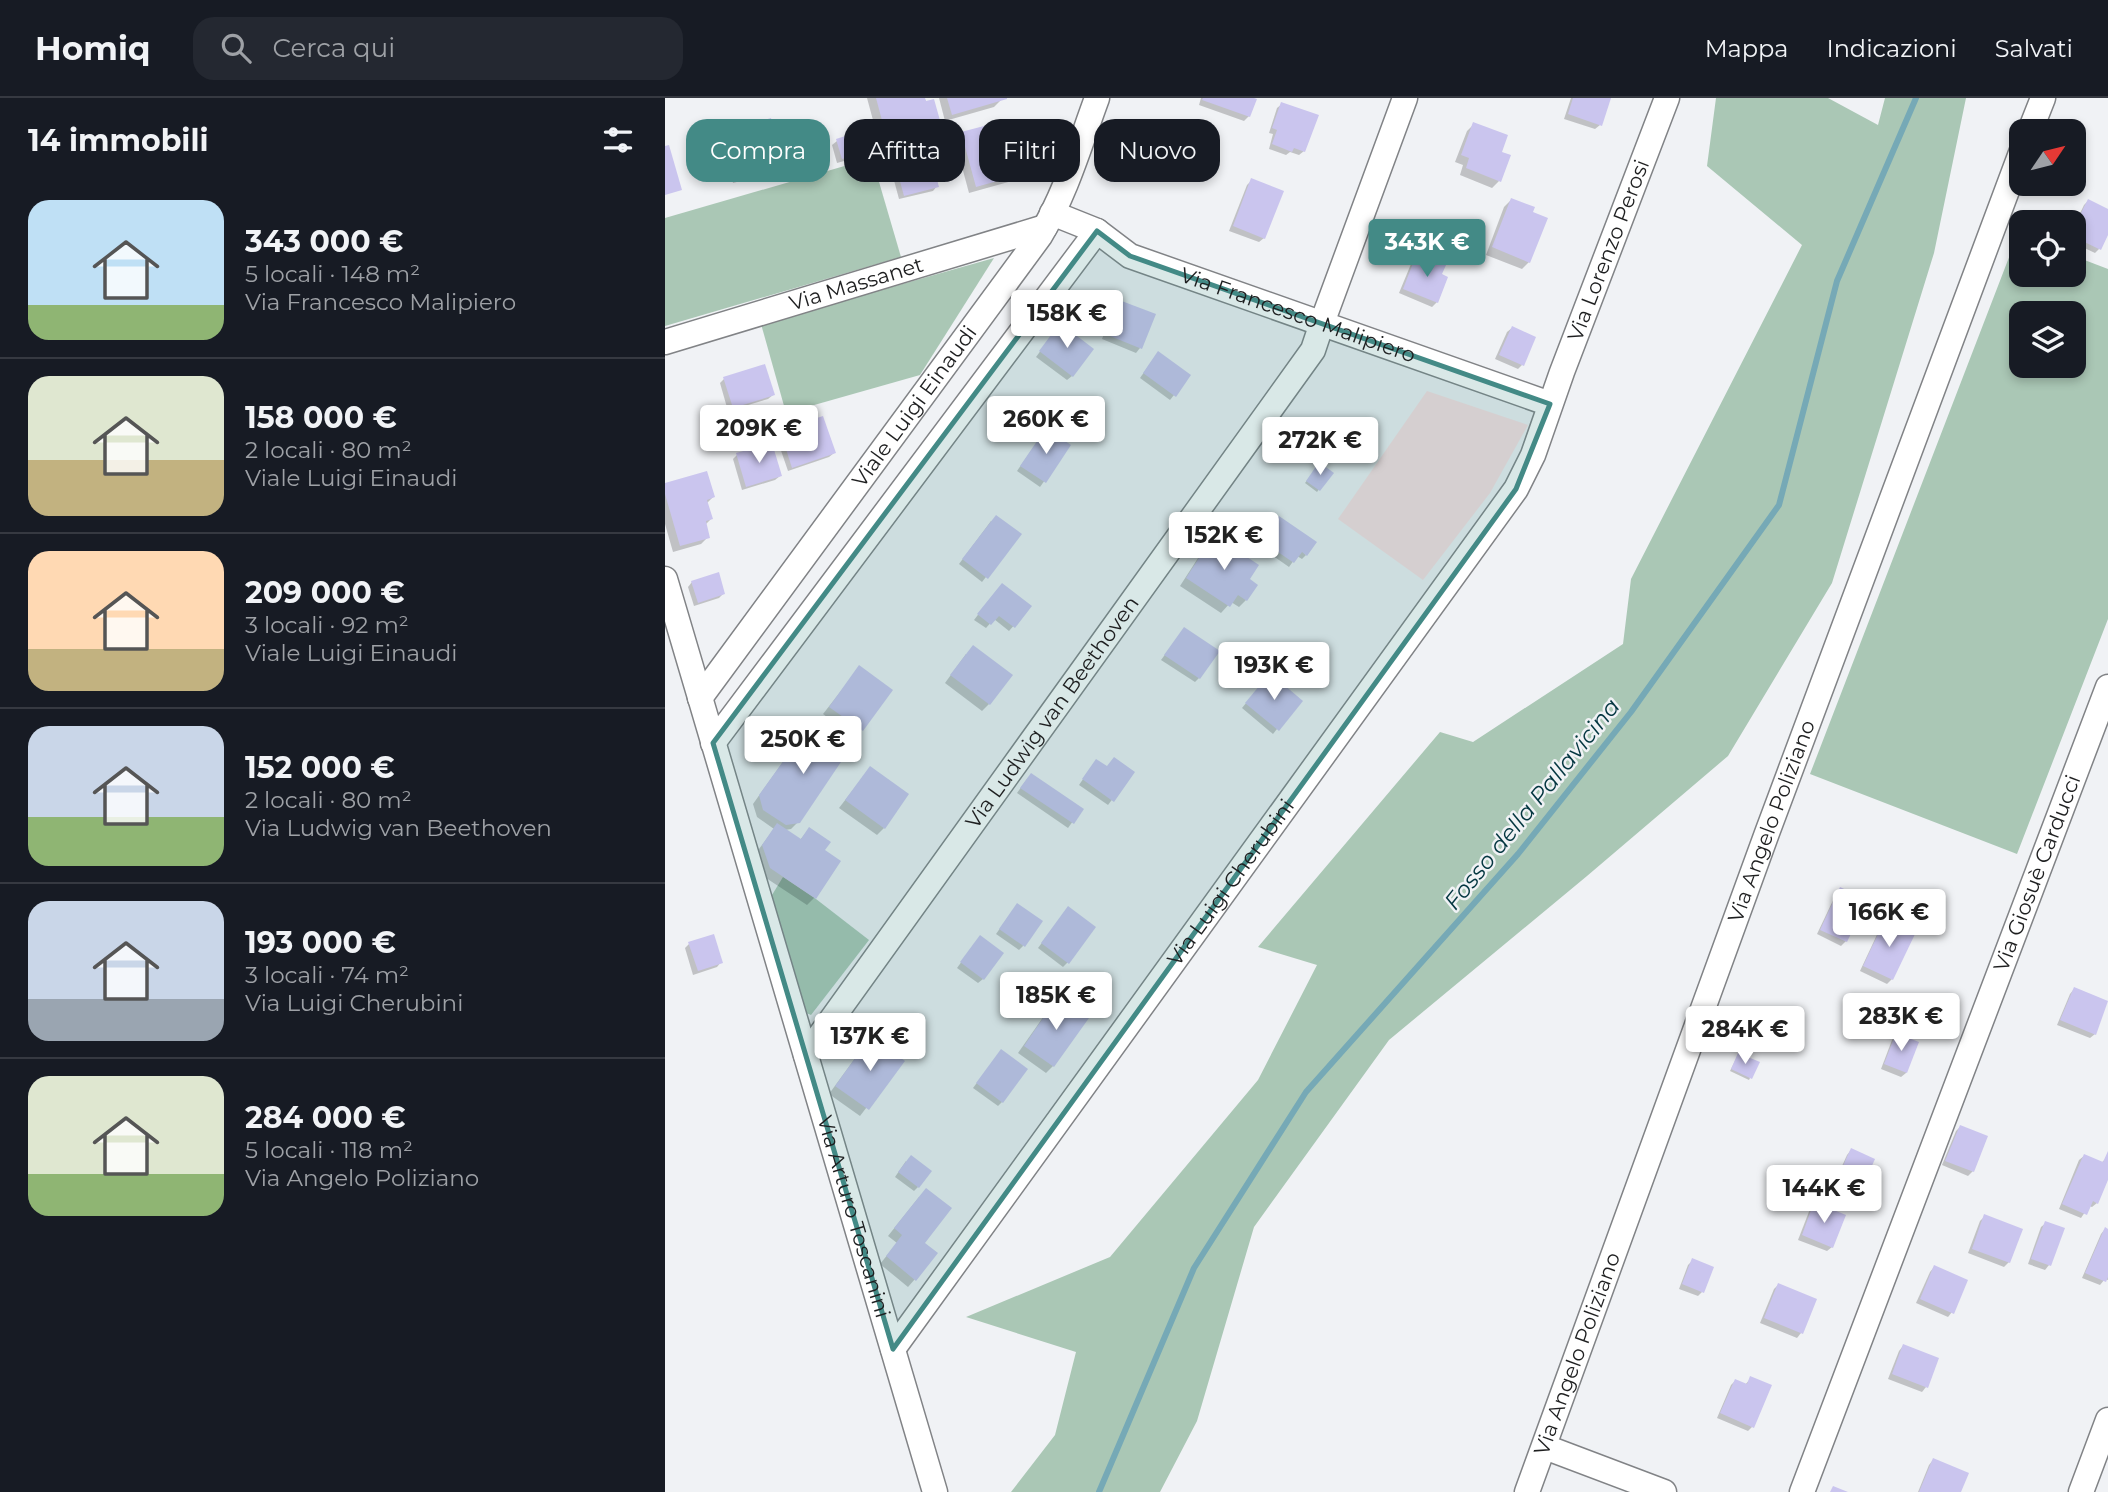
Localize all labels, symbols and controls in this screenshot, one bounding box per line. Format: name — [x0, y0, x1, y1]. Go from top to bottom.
search box — [193, 17, 683, 80]
text: Homiq — [35, 28, 151, 68]
icon: search — [217, 29, 255, 67]
text: Cerca qui — [273, 32, 395, 64]
text: Mappa — [1705, 34, 1788, 63]
text: Indicazioni — [1826, 34, 1957, 63]
text: Salvati — [1995, 34, 2073, 63]
chip: Compra — [686, 119, 830, 182]
chip: Affitta — [844, 119, 965, 182]
chip: Filtri — [979, 119, 1080, 182]
chip: Nuovo — [1094, 119, 1220, 182]
north arrow — [2009, 119, 2086, 196]
map controls — [2009, 119, 2086, 378]
icon: filters — [599, 121, 637, 159]
text: 14 immobili — [28, 122, 208, 159]
street label: Via Lorenzo Perosi — [1562, 156, 1654, 345]
button: locate — [2009, 210, 2086, 287]
pin: 343K € — [1370, 220, 1484, 279]
text: 343 000 € — [245, 223, 403, 260]
icon: home — [84, 228, 168, 312]
text: 343K € — [1384, 228, 1470, 256]
street label: Via Massanet — [786, 252, 926, 316]
text: 5 locali · 148 m² — [245, 260, 420, 288]
street label: Via Francesco Malipiero — [1177, 262, 1419, 368]
text: Via Francesco Malipiero — [245, 288, 516, 316]
pin: 158K € — [1010, 290, 1124, 350]
text: 158K € — [1027, 299, 1107, 327]
button: layers — [2009, 301, 2086, 378]
street label: Viale Luigi Einaudi — [847, 321, 982, 492]
pin: 260K € — [989, 396, 1103, 456]
text: 158 000 € — [245, 399, 397, 436]
icon: home — [84, 404, 168, 488]
text: 260K € — [1003, 405, 1089, 433]
pin: 209K € — [702, 406, 816, 465]
text: 209K € — [716, 414, 802, 442]
pin: 272K € — [1263, 418, 1377, 477]
text: 272K € — [1278, 426, 1362, 454]
text: 2 locali · 80 m² — [245, 436, 412, 464]
text: Viale Luigi Einaudi — [245, 464, 457, 492]
pin: 152K € — [1167, 512, 1281, 572]
text: 152K € — [1185, 521, 1263, 549]
text: 209 000 € — [245, 574, 405, 611]
icon: home — [84, 579, 168, 663]
street label: Via Ludwig van Beethoven — [960, 591, 1144, 833]
text: 3 locali · 92 m² — [245, 611, 409, 639]
text: Viale Luigi Einaudi — [245, 639, 457, 667]
pin: 193K € — [1217, 642, 1331, 702]
text: 193K € — [1234, 651, 1314, 679]
water label: Fosso della Pallavicina — [1438, 693, 1626, 915]
pin: 250K € — [746, 716, 860, 776]
street label: Via Angelo Poliziano — [1723, 716, 1820, 926]
text: 250K € — [760, 725, 846, 753]
text: 152 000 € — [245, 749, 395, 786]
icon: home — [84, 754, 168, 838]
street label: Via Giosuè Carducci — [1988, 771, 2085, 975]
text: 2 locali · 80 m² — [245, 786, 412, 814]
street label: Via Luigi Cherubini — [1162, 794, 1299, 970]
text: Via Ludwig van Beethoven — [245, 814, 552, 842]
pin: 166K € — [1832, 890, 1946, 949]
text: 166K € — [1849, 898, 1929, 926]
text: 193 000 € — [245, 924, 396, 961]
icon: home — [84, 929, 168, 1013]
text: 3 locali · 74 m² — [245, 961, 409, 989]
pin: 185K € — [999, 972, 1113, 1032]
text: 185K € — [1016, 981, 1096, 1009]
text: Via Luigi Cherubini — [245, 989, 463, 1017]
pin: 283K € — [1844, 993, 1958, 1053]
text: 283K € — [1859, 1002, 1943, 1030]
pin: 284K € — [1688, 1006, 1802, 1066]
pin: 137K € — [813, 1014, 927, 1073]
text: 284K € — [1702, 1015, 1788, 1043]
text: 137K € — [831, 1022, 909, 1050]
text: 284 000 € — [245, 1099, 406, 1136]
icon: home — [84, 1104, 168, 1188]
street label: Via Arturo Toscanini — [812, 1113, 896, 1321]
text: 5 locali · 118 m² — [245, 1136, 413, 1164]
text: Via Angelo Poliziano — [245, 1164, 479, 1192]
pin: 144K € — [1767, 1166, 1881, 1225]
text: 144K € — [1783, 1174, 1865, 1202]
street label: Via Angelo Poliziano — [1528, 1249, 1625, 1459]

